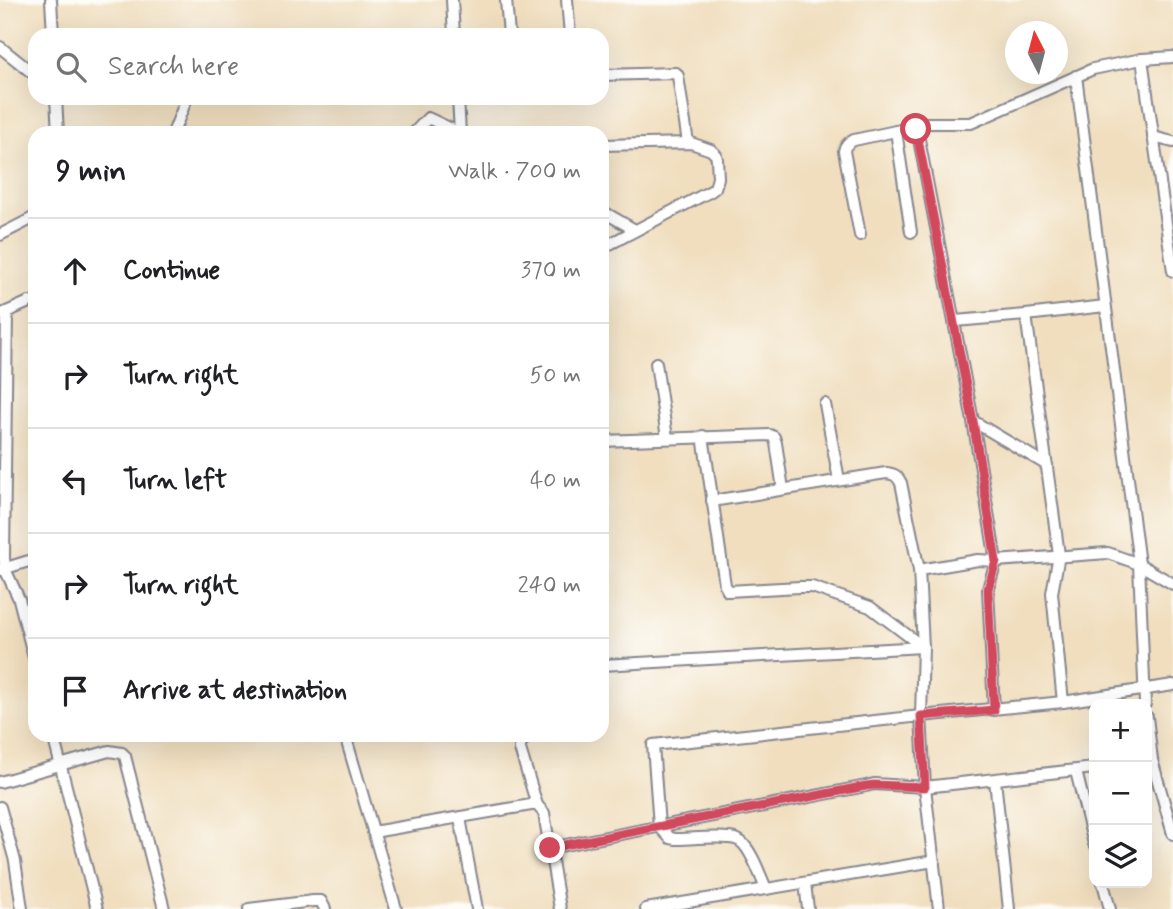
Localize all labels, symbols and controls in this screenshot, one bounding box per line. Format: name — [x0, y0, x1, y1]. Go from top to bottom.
north arrow — [1005, 21, 1068, 84]
search box — [28, 28, 609, 105]
icon: search — [52, 48, 90, 86]
text: Search here — [108, 50, 239, 84]
route start — [900, 113, 931, 144]
text: 9 min — [56, 152, 126, 191]
text: Walk · 700 m — [448, 157, 581, 187]
icon: ahead — [56, 252, 94, 290]
text: Continue — [123, 254, 220, 288]
text: 370 m — [521, 256, 581, 286]
icon: right — [56, 357, 94, 395]
text: Turn right — [123, 359, 239, 393]
text: 50 m — [530, 361, 581, 391]
icon: left — [56, 462, 94, 500]
text: Turn left — [123, 464, 227, 498]
text: 40 m — [530, 466, 581, 496]
icon: right — [56, 567, 94, 605]
text: Turn right — [123, 569, 239, 603]
text: 240 m — [517, 571, 581, 601]
icon: arrive — [56, 672, 94, 710]
text: Arrive at destination — [123, 674, 347, 708]
map controls — [1089, 699, 1152, 888]
button: + — [1089, 699, 1152, 762]
button: − — [1089, 762, 1152, 825]
button: layers — [1089, 825, 1152, 888]
route end — [534, 832, 565, 863]

